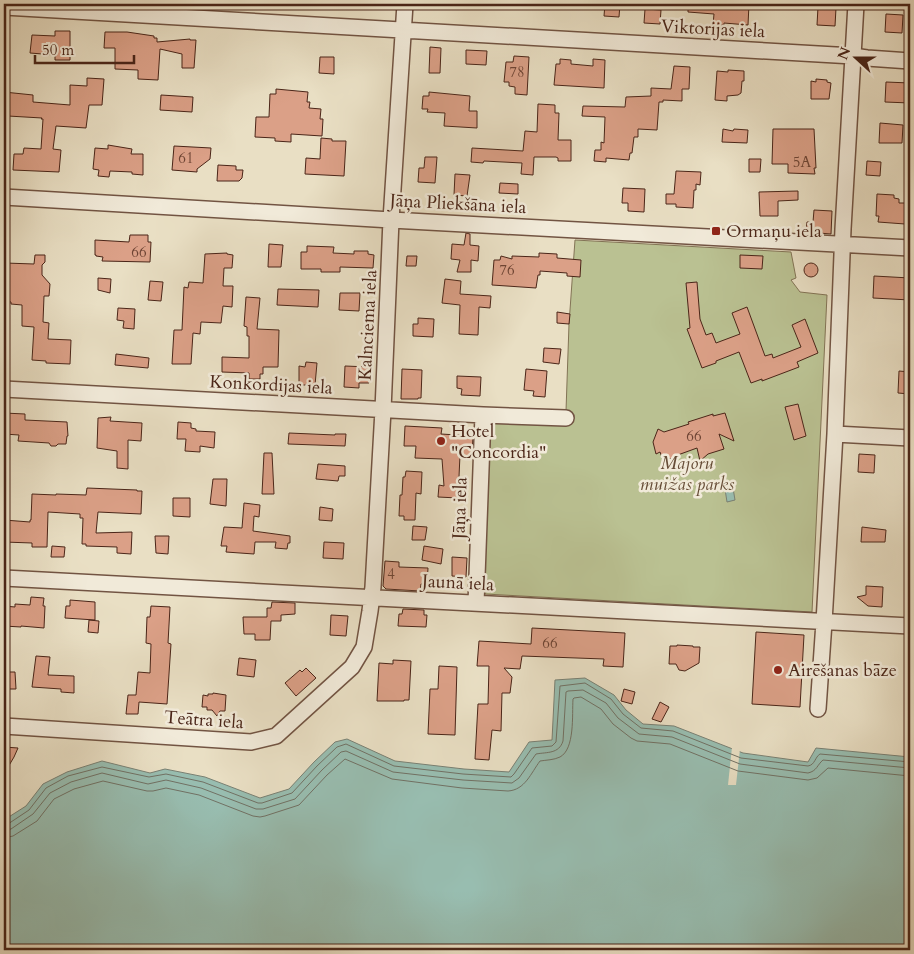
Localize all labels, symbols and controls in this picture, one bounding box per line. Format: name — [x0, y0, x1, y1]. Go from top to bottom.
street label: Viktorijas iela — [660, 14, 766, 44]
scale bar — [35, 32, 134, 64]
north arrow — [832, 32, 882, 82]
text: 50 m — [42, 40, 74, 60]
text: N — [833, 44, 855, 63]
house number: 78 — [509, 62, 525, 82]
house number: 61 — [178, 148, 194, 168]
house number: 5A — [793, 152, 812, 172]
street label: Jāņa Pliekšāna iela — [386, 188, 527, 220]
place label: Ormaņu iela — [726, 219, 822, 244]
marker: Ormaņu iela — [710, 225, 722, 237]
house number: 66 — [131, 242, 147, 262]
house number: 76 — [499, 260, 515, 280]
street label: Kalnciema iela — [353, 269, 383, 381]
street label: Konkordijas iela — [209, 369, 333, 401]
place label: Hotel "Concordia" — [451, 419, 546, 465]
house number: 66 — [686, 426, 702, 446]
marker: Hotel "Concordia" — [435, 435, 447, 447]
park label: Majoru muižas parks — [640, 451, 734, 497]
street label: Jāņa iela — [446, 476, 474, 543]
house number: 4 — [387, 564, 395, 584]
street label: Jaunā iela — [418, 568, 495, 597]
house number: 66 — [542, 633, 558, 653]
place label: Airēšanas bāze — [788, 658, 897, 683]
marker: Airēšanas bāze — [772, 664, 784, 676]
street label: Teātra iela — [163, 705, 245, 735]

